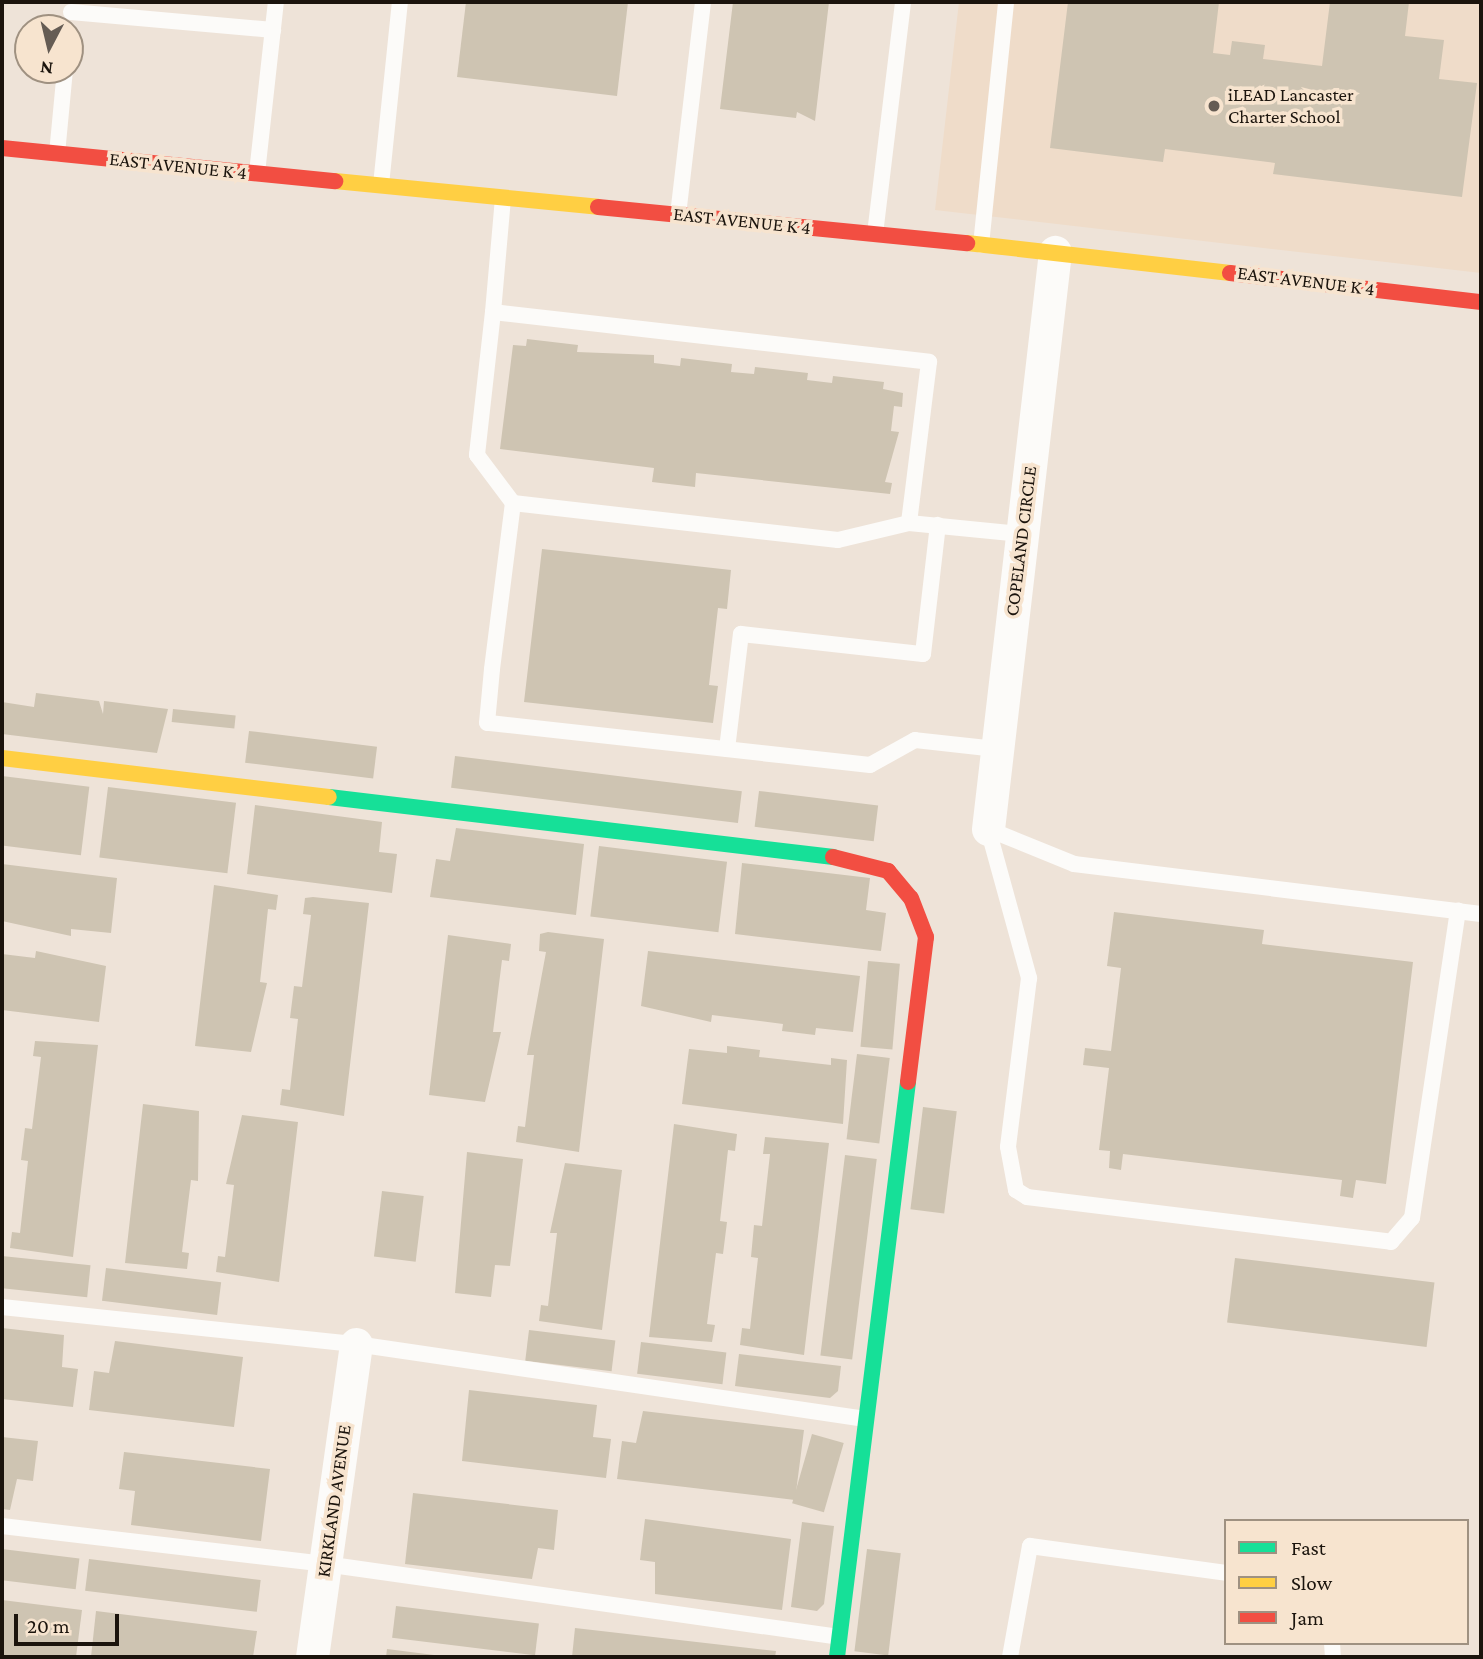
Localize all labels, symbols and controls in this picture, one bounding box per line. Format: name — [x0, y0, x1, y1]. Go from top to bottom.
north arrow — [14, 14, 84, 84]
text: N — [39, 57, 54, 80]
place label: iLEAD Lancaster Charter School — [1228, 84, 1354, 128]
marker: iLEAD Lancaster Charter School — [1206, 98, 1222, 114]
street label: EAST AVENUE K 4 — [108, 147, 248, 185]
street label: EAST AVENUE K 4 — [672, 202, 812, 240]
street label: EAST AVENUE K 4 — [1236, 261, 1376, 301]
street label: COPELAND CIRCLE — [1000, 465, 1042, 617]
street label: KIRKLAND AVENUE — [312, 1423, 356, 1579]
legend — [1224, 1519, 1469, 1645]
text: Fast — [1291, 1536, 1326, 1560]
text: Slow — [1291, 1571, 1332, 1595]
scale bar — [18, 1600, 122, 1644]
text: Jam — [1291, 1606, 1324, 1630]
text: 20 m — [27, 1614, 70, 1638]

